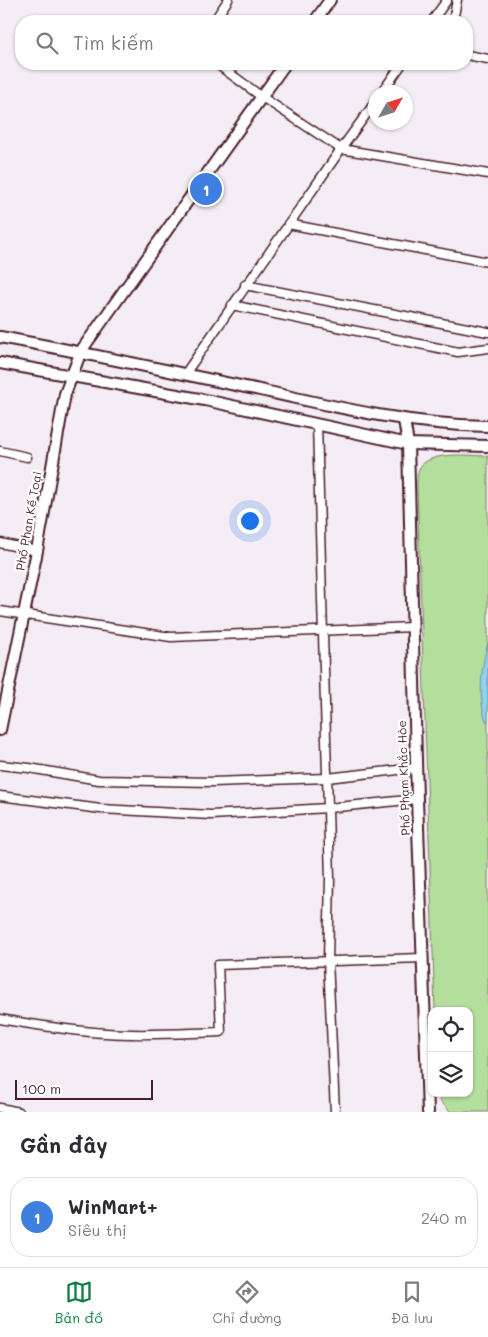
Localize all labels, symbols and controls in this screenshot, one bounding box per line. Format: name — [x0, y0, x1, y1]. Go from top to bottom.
search box — [15, 15, 473, 70]
icon: search — [33, 29, 61, 57]
text: Tìm kiếm — [73, 30, 154, 55]
north arrow — [368, 85, 413, 130]
pin: 1 — [190, 170, 222, 208]
street label: Phố Phan Kế Toại — [11, 470, 45, 572]
your location — [237, 508, 263, 534]
street label: Phố Phạm Khắc Hòe — [393, 720, 413, 836]
map controls — [428, 1007, 473, 1097]
button: locate — [428, 1007, 473, 1052]
button: layers — [428, 1052, 473, 1097]
scale bar — [15, 1077, 152, 1100]
text: 100 m — [22, 1079, 61, 1098]
text: Gần đây — [20, 1131, 108, 1158]
text: WinMart+ — [68, 1194, 158, 1219]
text: 1 — [33, 1207, 41, 1228]
text: 240 m — [421, 1207, 467, 1228]
text: Siêu thị — [68, 1219, 127, 1240]
tab: Bản đồ — [55, 1278, 103, 1327]
tab: Chỉ đường — [213, 1278, 281, 1327]
tab: Đã lưu — [391, 1278, 433, 1327]

